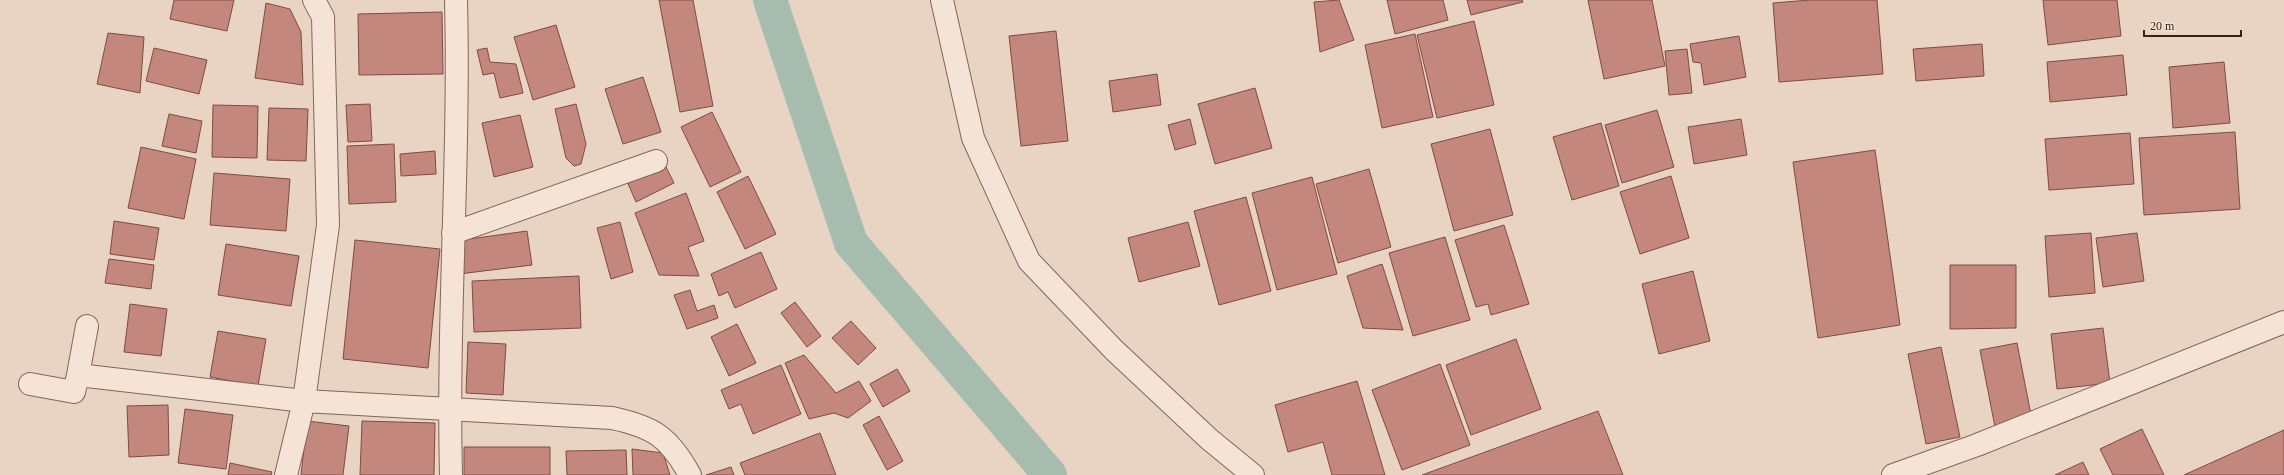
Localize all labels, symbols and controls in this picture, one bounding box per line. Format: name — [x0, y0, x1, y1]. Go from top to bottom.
scale bar — [2144, 12, 2241, 38]
text: 20 m — [2150, 19, 2175, 33]

